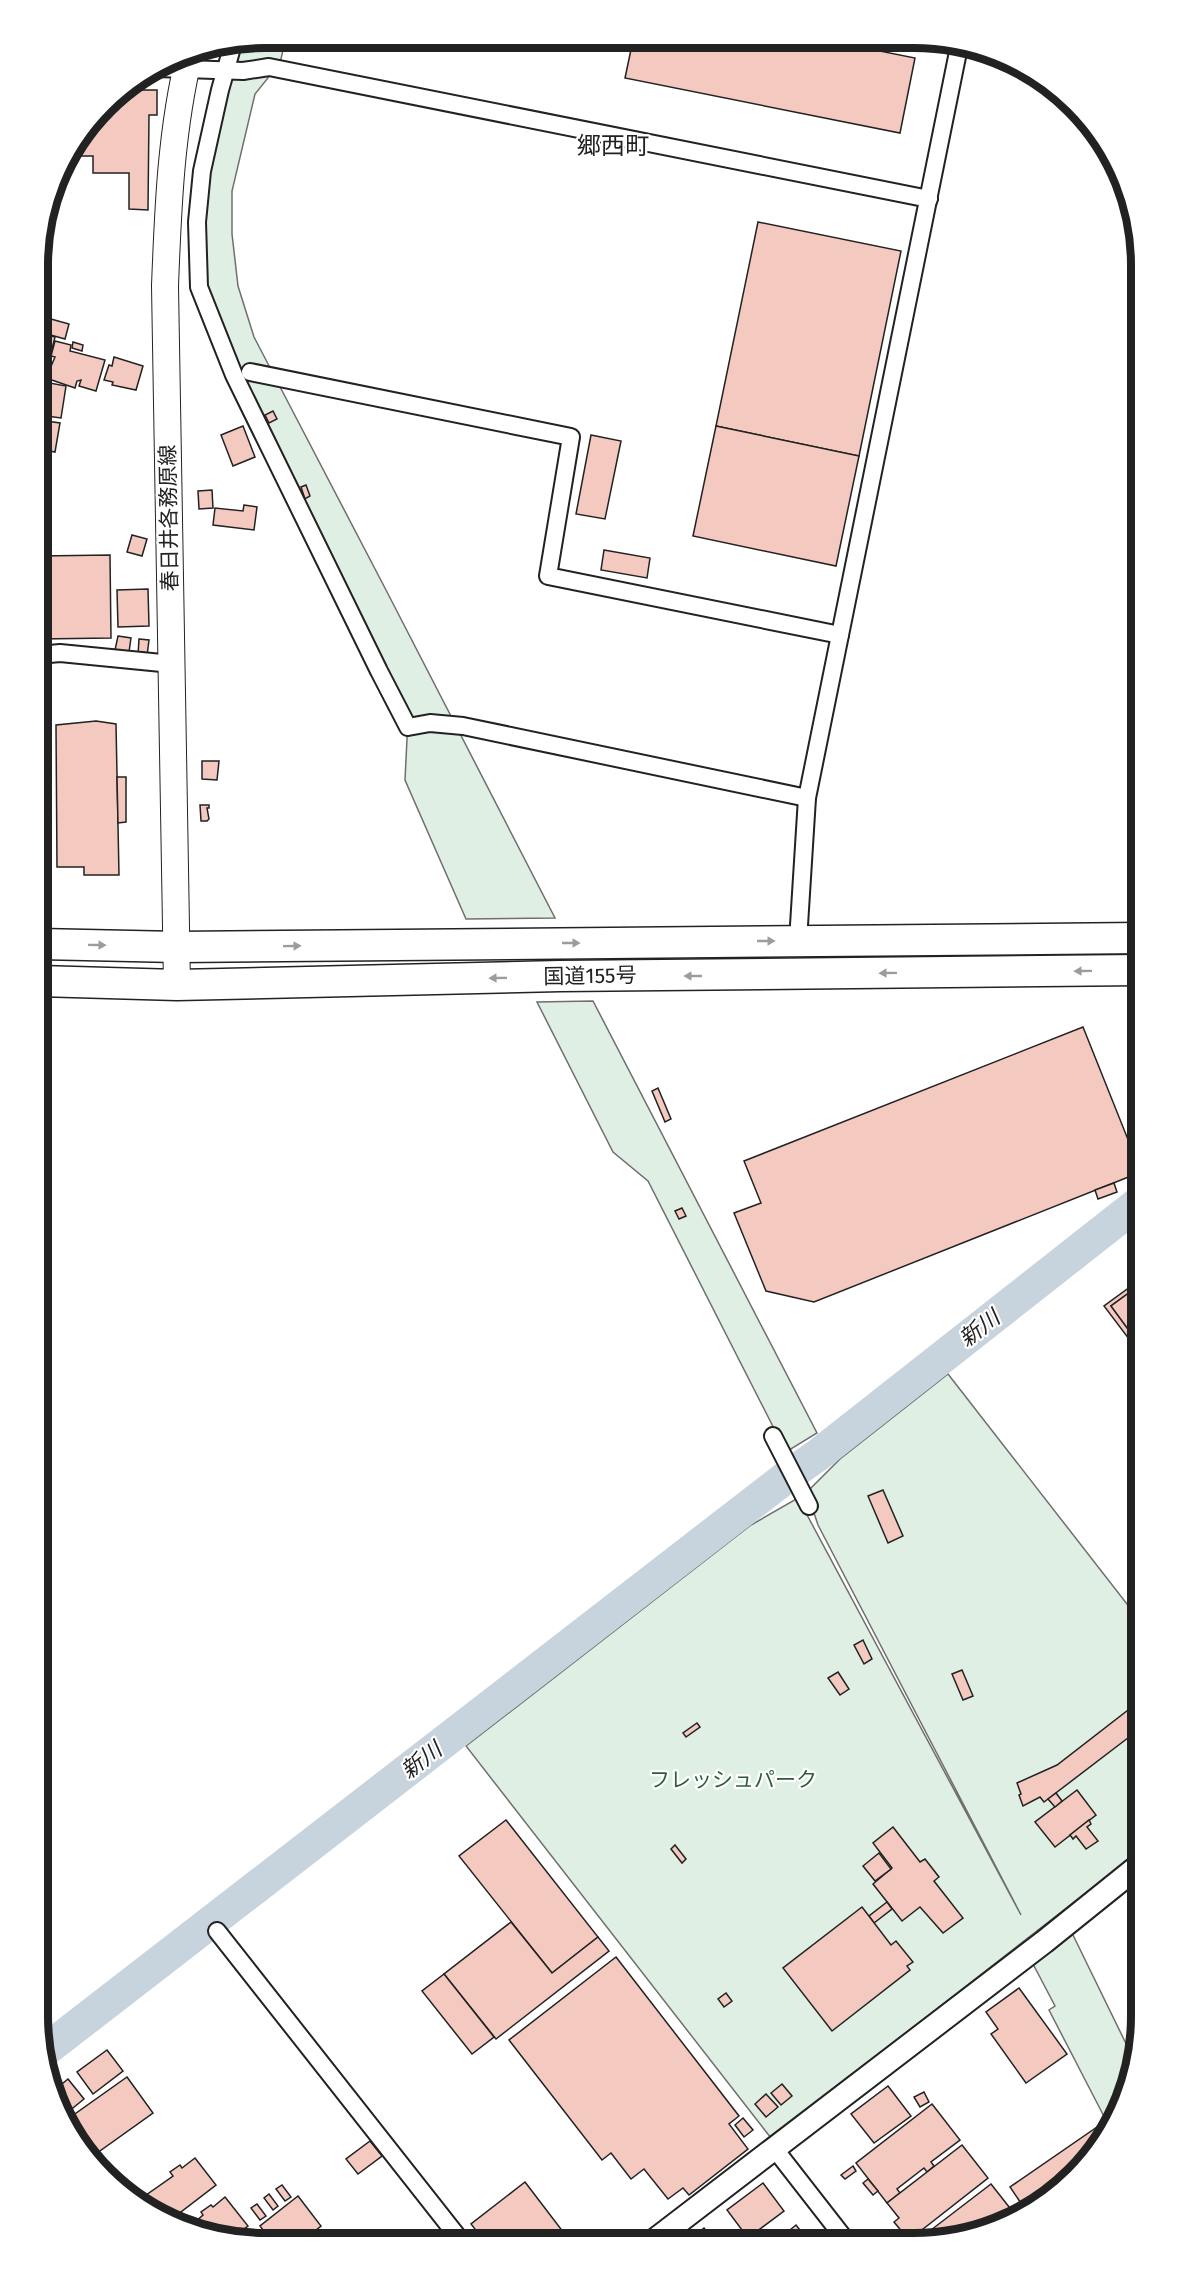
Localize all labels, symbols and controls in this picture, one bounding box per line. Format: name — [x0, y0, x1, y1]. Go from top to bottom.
district label: 郷西町 — [577, 132, 649, 160]
street label: 春日井各務原線 — [155, 444, 183, 592]
one-way arrow — [757, 936, 776, 946]
one-way arrow — [562, 938, 581, 948]
one-way arrow — [88, 940, 107, 950]
one-way arrow — [283, 941, 302, 951]
street label: 国道155号 — [543, 962, 637, 990]
one-way arrow — [1073, 966, 1092, 976]
one-way arrow — [878, 968, 897, 978]
one-way arrow — [683, 971, 702, 980]
one-way arrow — [488, 973, 507, 983]
water label: 新川 — [954, 1303, 1007, 1353]
water label: 新川 — [396, 1735, 449, 1785]
park label: フレッシュパーク — [649, 1767, 817, 1793]

